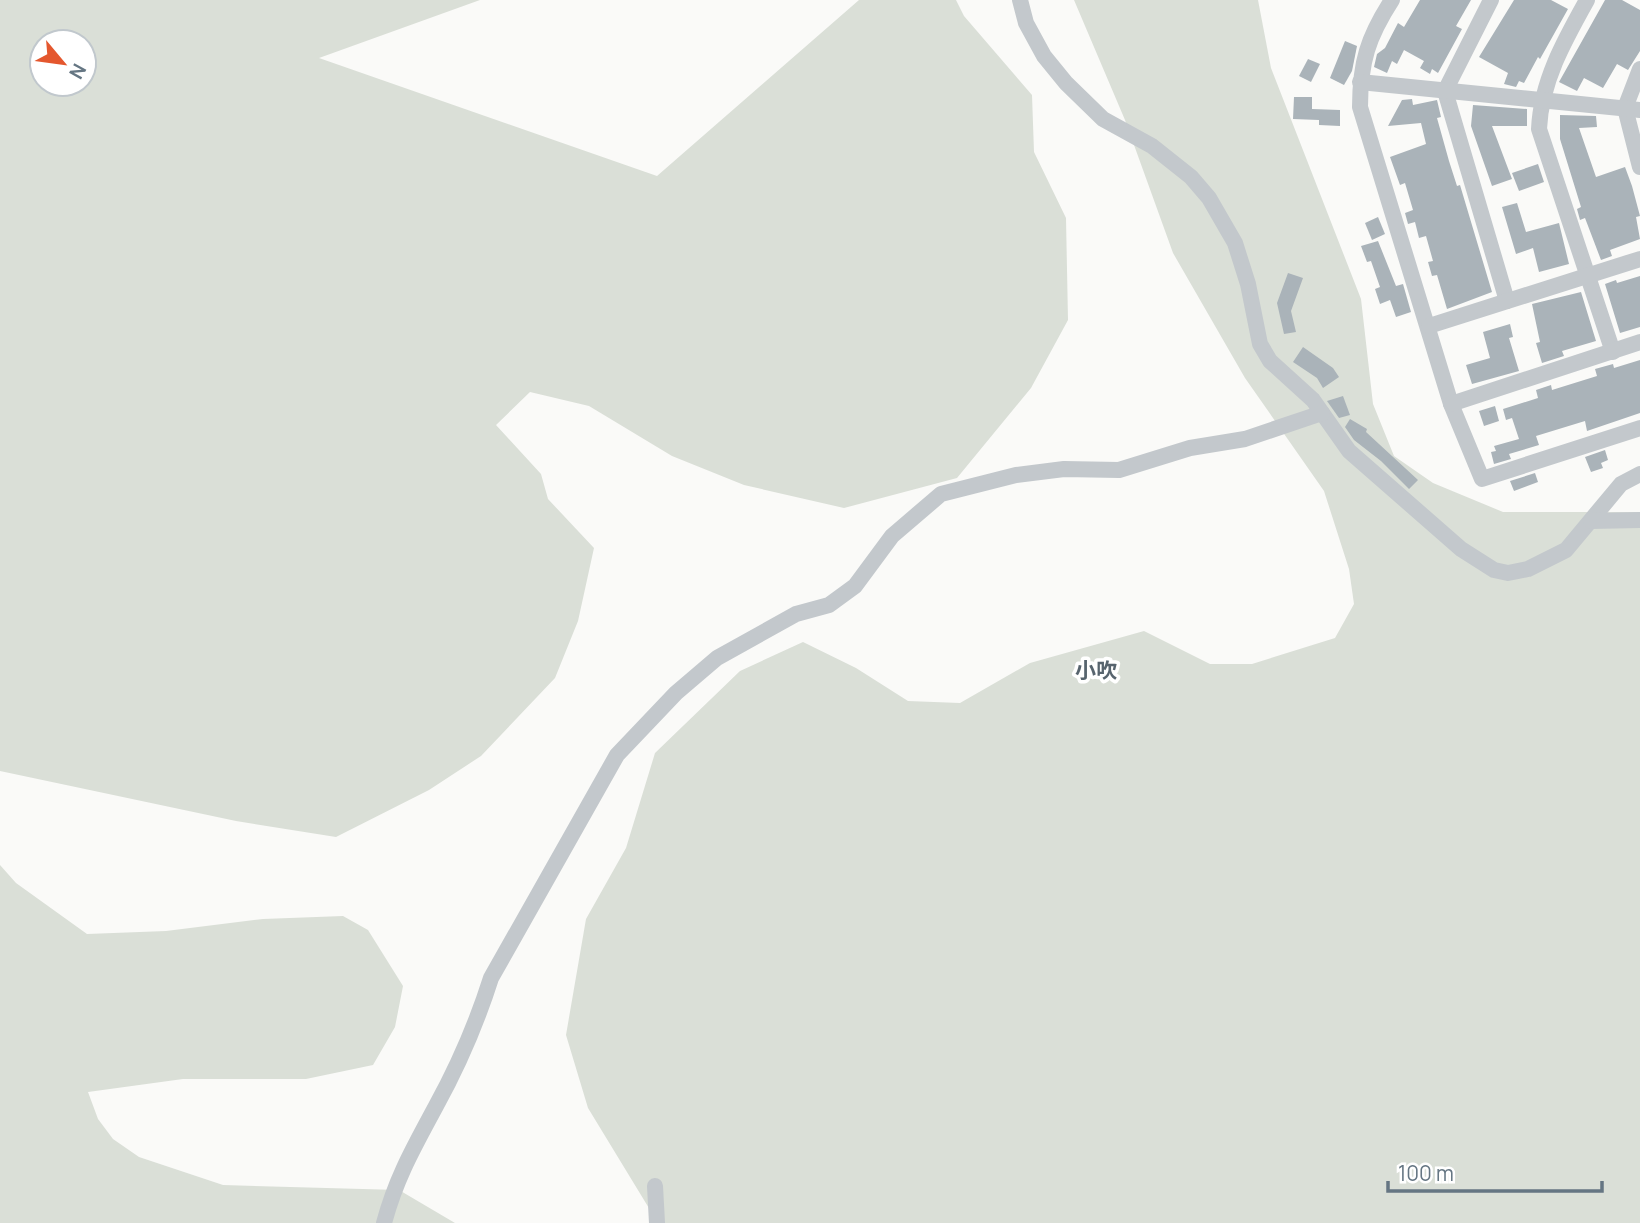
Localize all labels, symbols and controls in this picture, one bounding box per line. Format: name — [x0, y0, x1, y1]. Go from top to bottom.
north arrow — [28, 28, 98, 98]
text: N — [63, 59, 93, 84]
district label: 小吹 — [1075, 656, 1117, 684]
scale bar — [1388, 1150, 1602, 1194]
text: 100 m — [1398, 1159, 1454, 1187]

